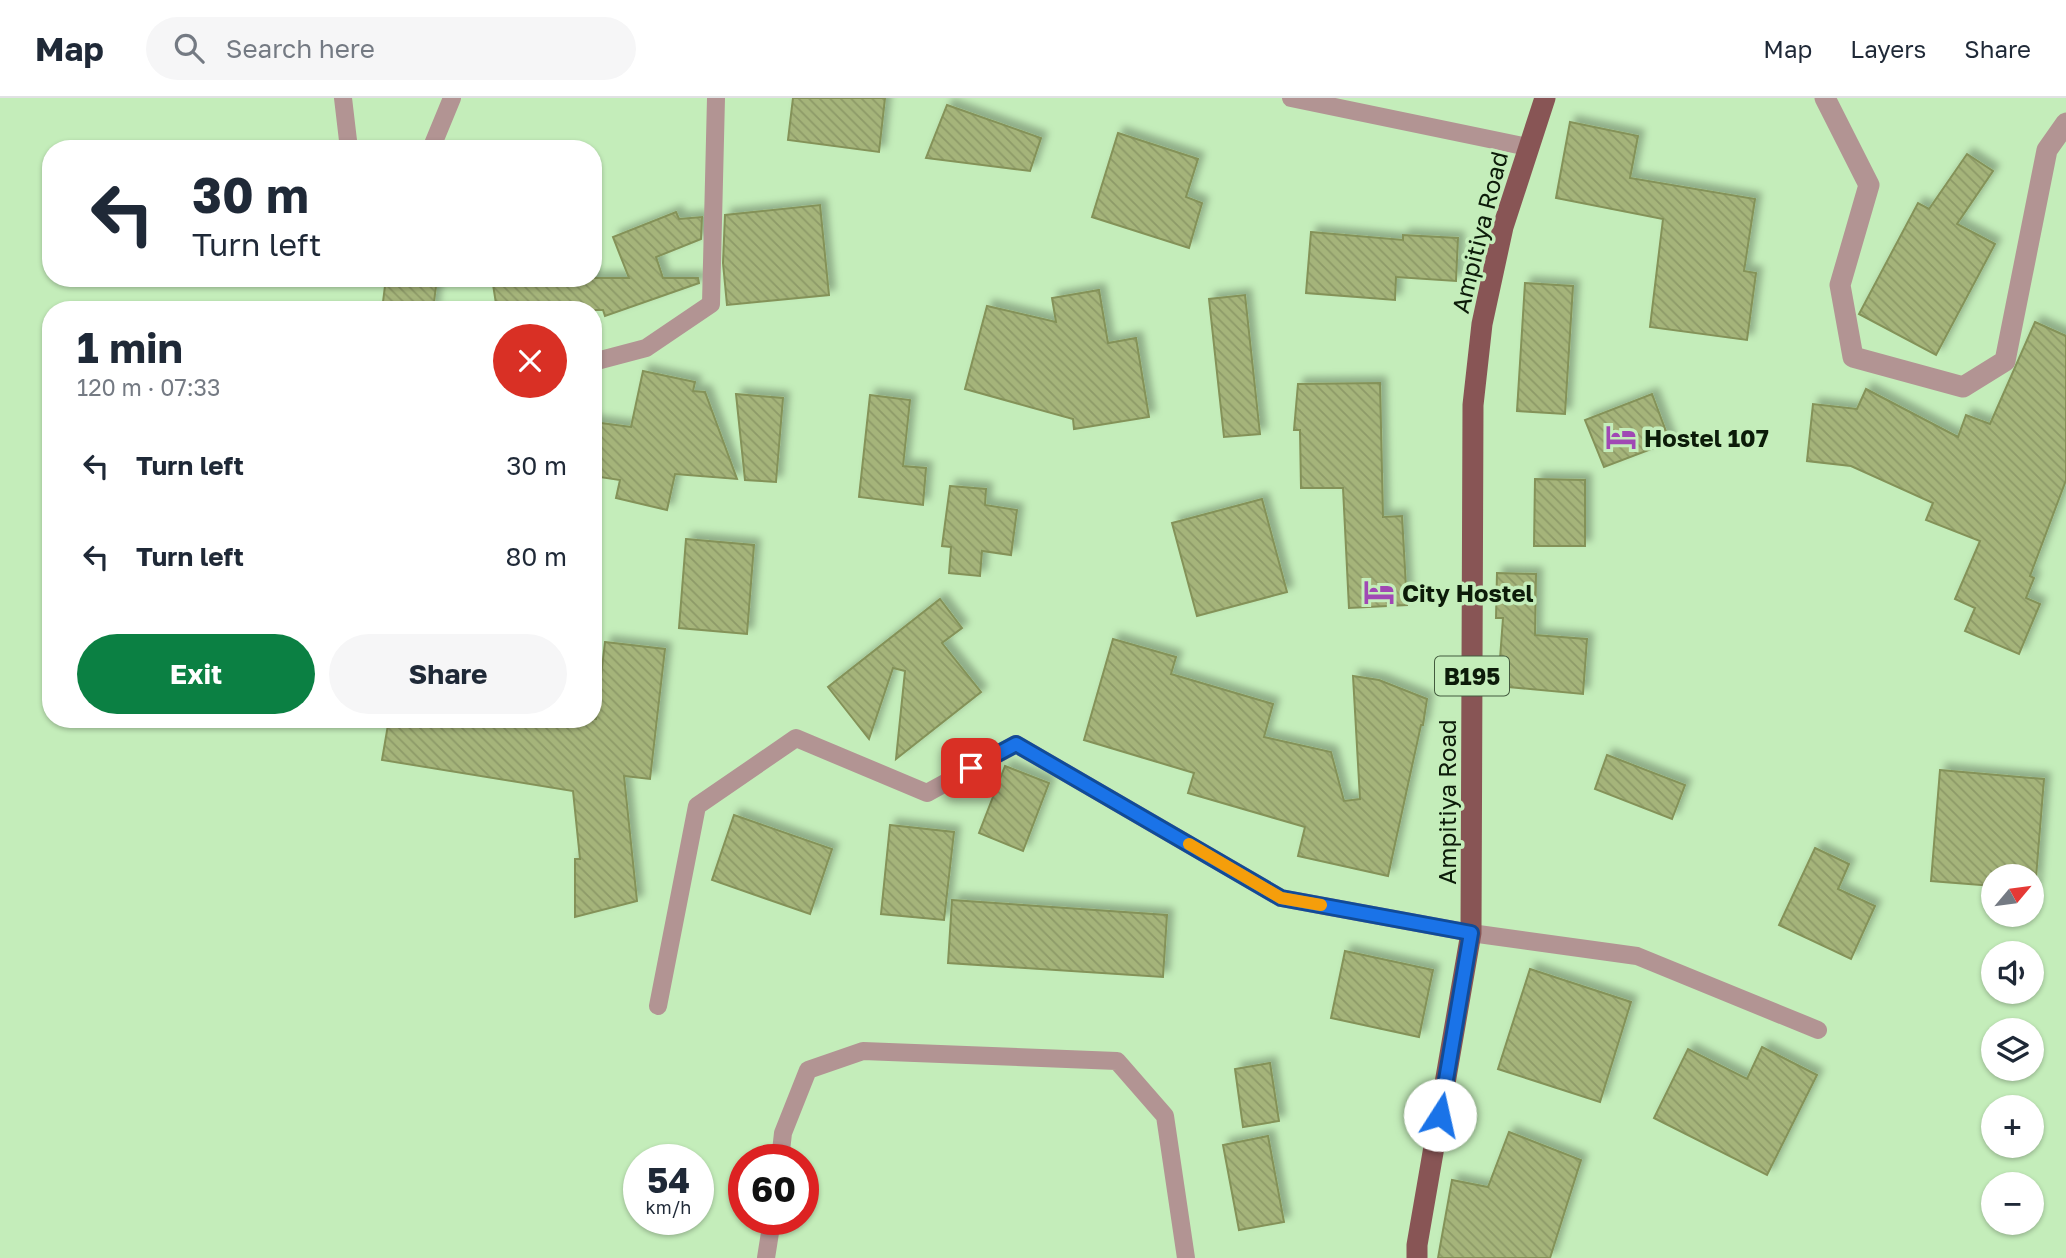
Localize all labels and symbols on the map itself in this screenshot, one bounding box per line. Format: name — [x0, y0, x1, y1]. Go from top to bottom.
street label: Ampitiya Road — [1445, 148, 1513, 316]
hotel icon: Hostel 107 — [1604, 420, 1638, 454]
place label: Hostel 107 — [1644, 423, 1769, 452]
hotel icon: City Hostel — [1362, 575, 1396, 609]
place label: City Hostel — [1402, 578, 1534, 607]
road number: B195 — [1435, 656, 1509, 696]
street label: Ampitiya Road — [1432, 719, 1461, 885]
pin — [941, 738, 1001, 798]
north arrow — [1981, 864, 2044, 928]
position arrow — [1403, 1078, 1477, 1152]
speed limit sign: 60 — [728, 1144, 819, 1235]

